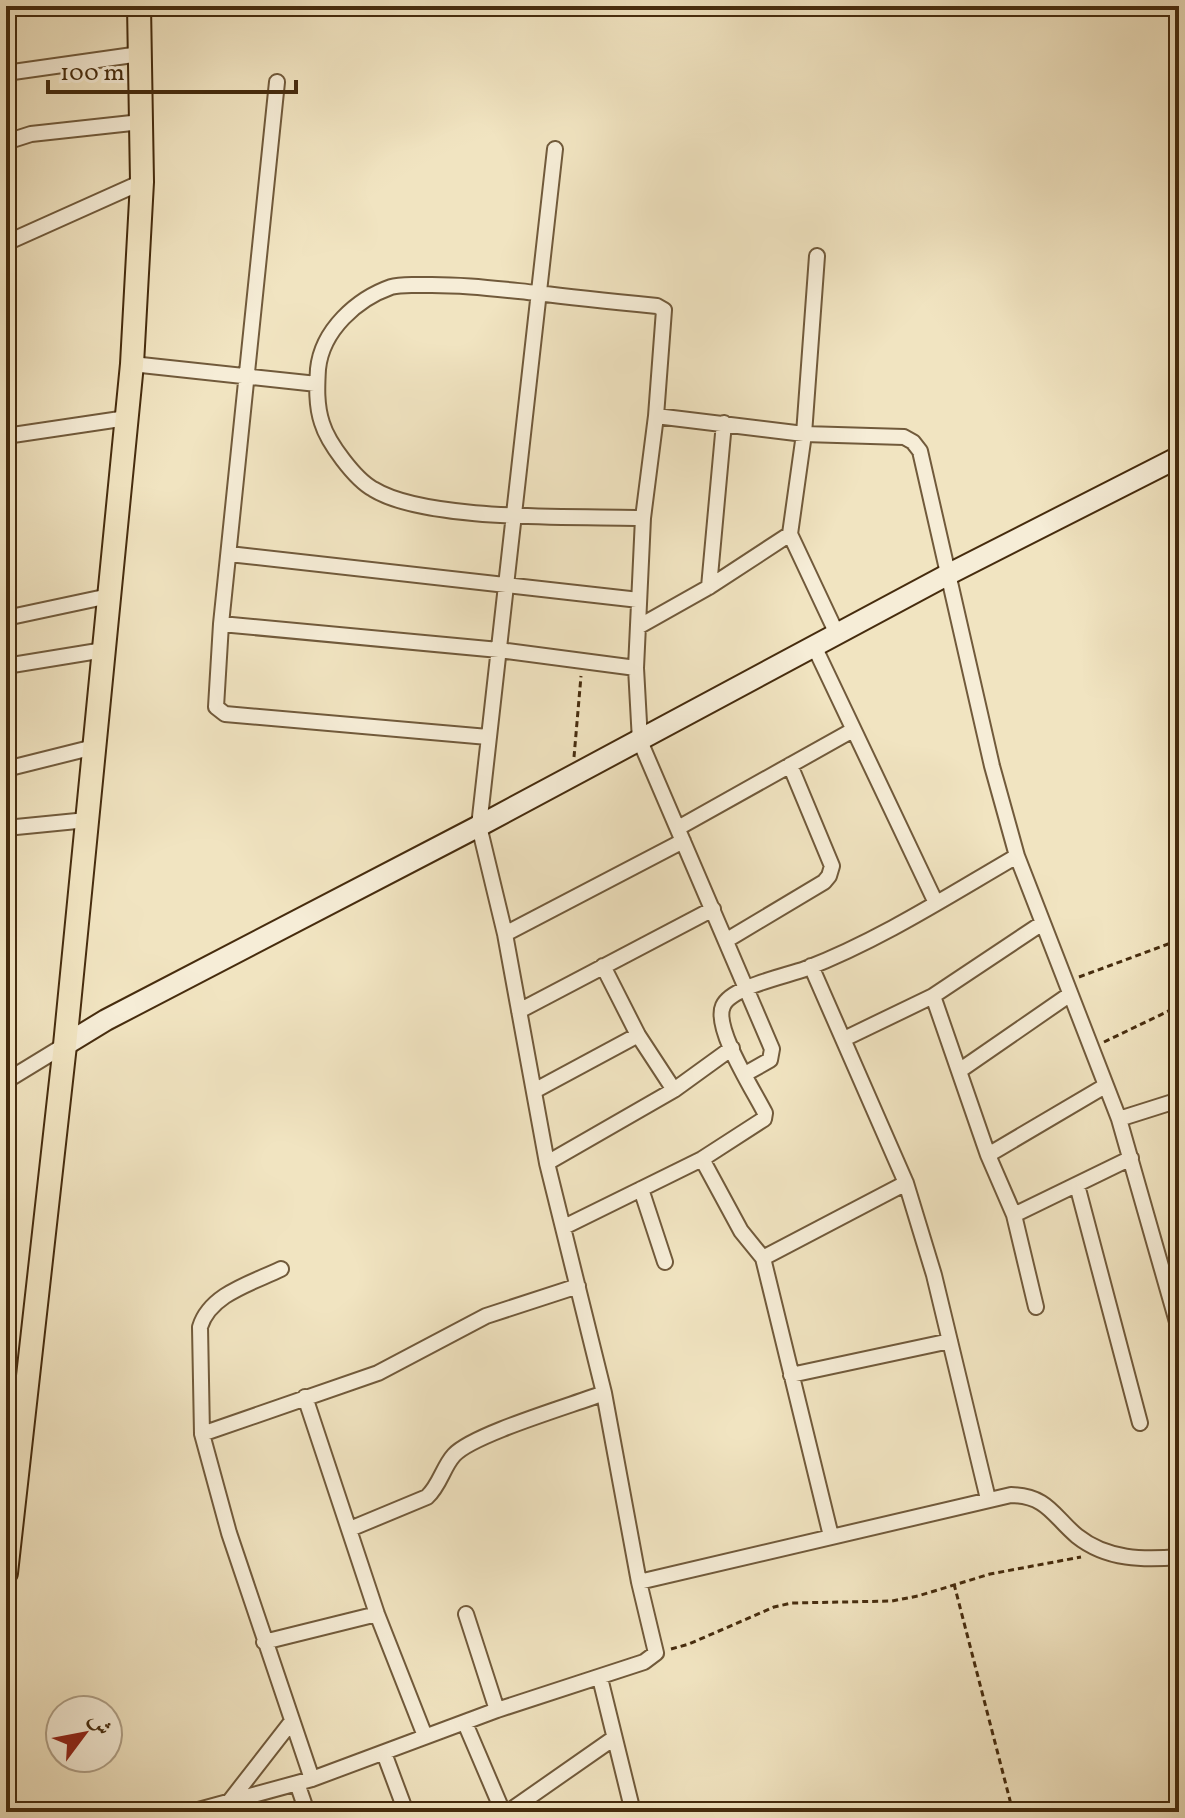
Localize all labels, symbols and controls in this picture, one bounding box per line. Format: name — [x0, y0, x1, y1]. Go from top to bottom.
scale bar — [48, 44, 296, 94]
text: 100 m — [60, 57, 125, 91]
north arrow — [44, 1694, 124, 1774]
text: ش — [80, 1707, 118, 1742]

